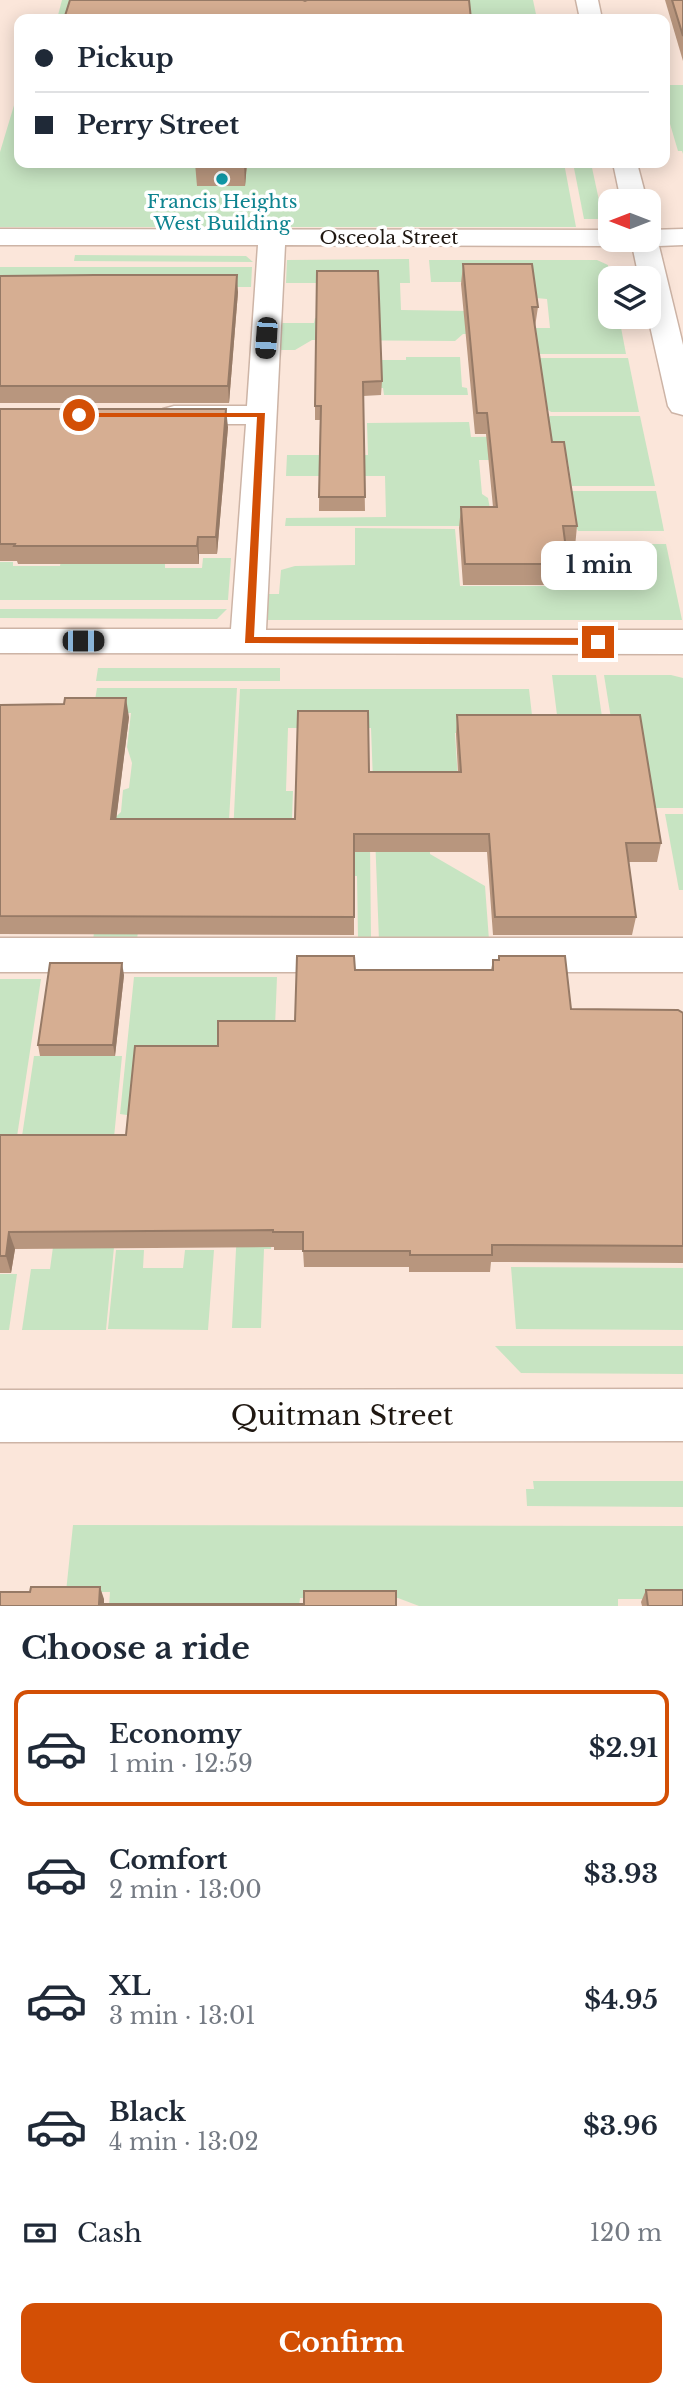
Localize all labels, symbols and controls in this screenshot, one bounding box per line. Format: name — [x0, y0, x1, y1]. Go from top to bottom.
text: Pickup — [77, 42, 174, 74]
text: Perry Street — [77, 109, 239, 141]
marker: Francis Heights West Building — [214, 171, 230, 187]
north arrow — [598, 189, 662, 252]
map controls — [598, 189, 661, 329]
place label: Francis Heights West Building — [147, 190, 297, 235]
street label: Osceola Street — [319, 226, 459, 249]
button: layers — [598, 266, 661, 329]
car — [255, 316, 278, 360]
route start — [63, 399, 95, 431]
callout: 1 min — [540, 540, 656, 590]
text: 1 min — [566, 551, 632, 579]
route end — [582, 626, 614, 658]
car — [63, 631, 105, 652]
street label: Quitman Street — [231, 1398, 454, 1433]
text: Choose a ride — [21, 1628, 250, 1668]
icon: car — [25, 1717, 88, 1780]
text: Economy — [109, 1718, 242, 1750]
text: $2.91 — [589, 1732, 658, 1764]
text: 1 min · 12:59 — [109, 1750, 253, 1778]
icon: car — [25, 1843, 88, 1906]
text: Comfort — [109, 1844, 227, 1876]
text: $3.93 — [584, 1858, 658, 1890]
text: 2 min · 13:00 — [109, 1876, 262, 1904]
icon: car — [25, 1969, 88, 2032]
text: XL — [109, 1970, 151, 2002]
text: $4.95 — [584, 1984, 658, 2016]
text: 3 min · 13:01 — [109, 2002, 256, 2030]
icon: car — [25, 2095, 88, 2158]
text: Black — [109, 2096, 186, 2128]
text: $3.96 — [583, 2110, 658, 2142]
text: 4 min · 13:02 — [109, 2128, 259, 2156]
icon: cash — [21, 2214, 59, 2252]
text: Cash — [77, 2217, 142, 2249]
text: 120 m — [590, 2219, 662, 2247]
button: Confirm — [21, 2303, 662, 2383]

